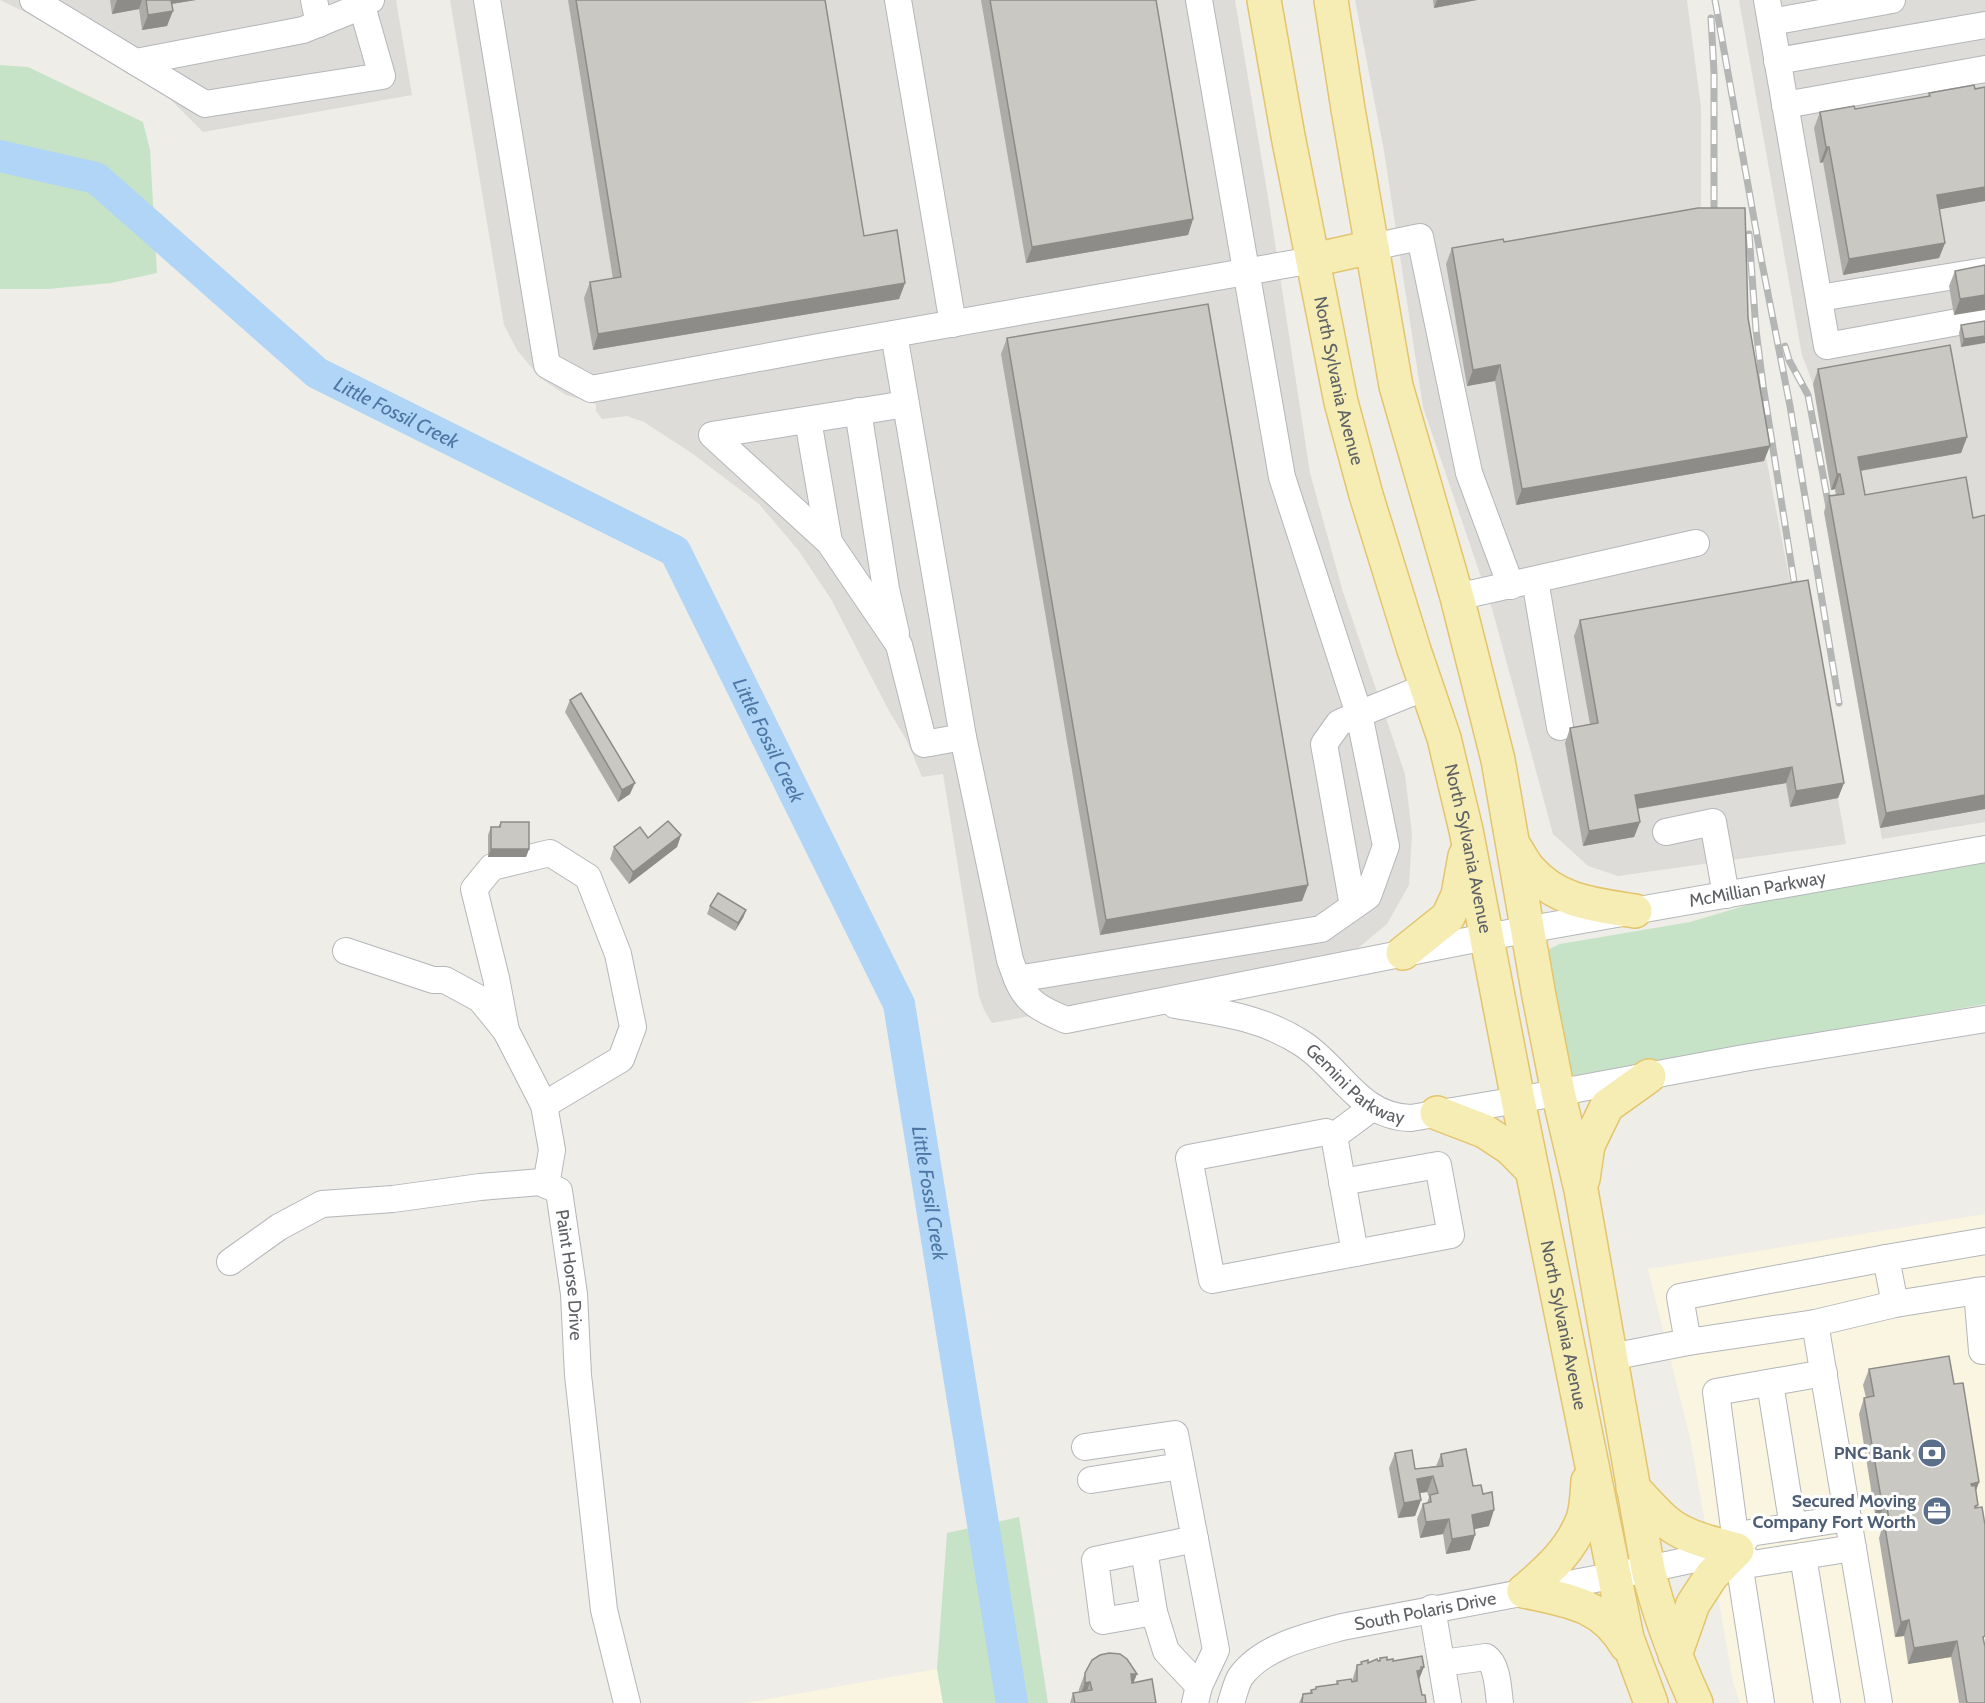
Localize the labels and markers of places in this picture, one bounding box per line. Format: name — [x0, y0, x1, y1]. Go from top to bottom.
bank icon: PNC Bank — [1916, 1437, 1948, 1469]
place label: PNC Bank — [1834, 1442, 1911, 1464]
place label: Secured Moving Company Fort Worth — [1752, 1490, 1916, 1533]
office icon: Secured Moving Company Fort Worth — [1921, 1495, 1953, 1527]

